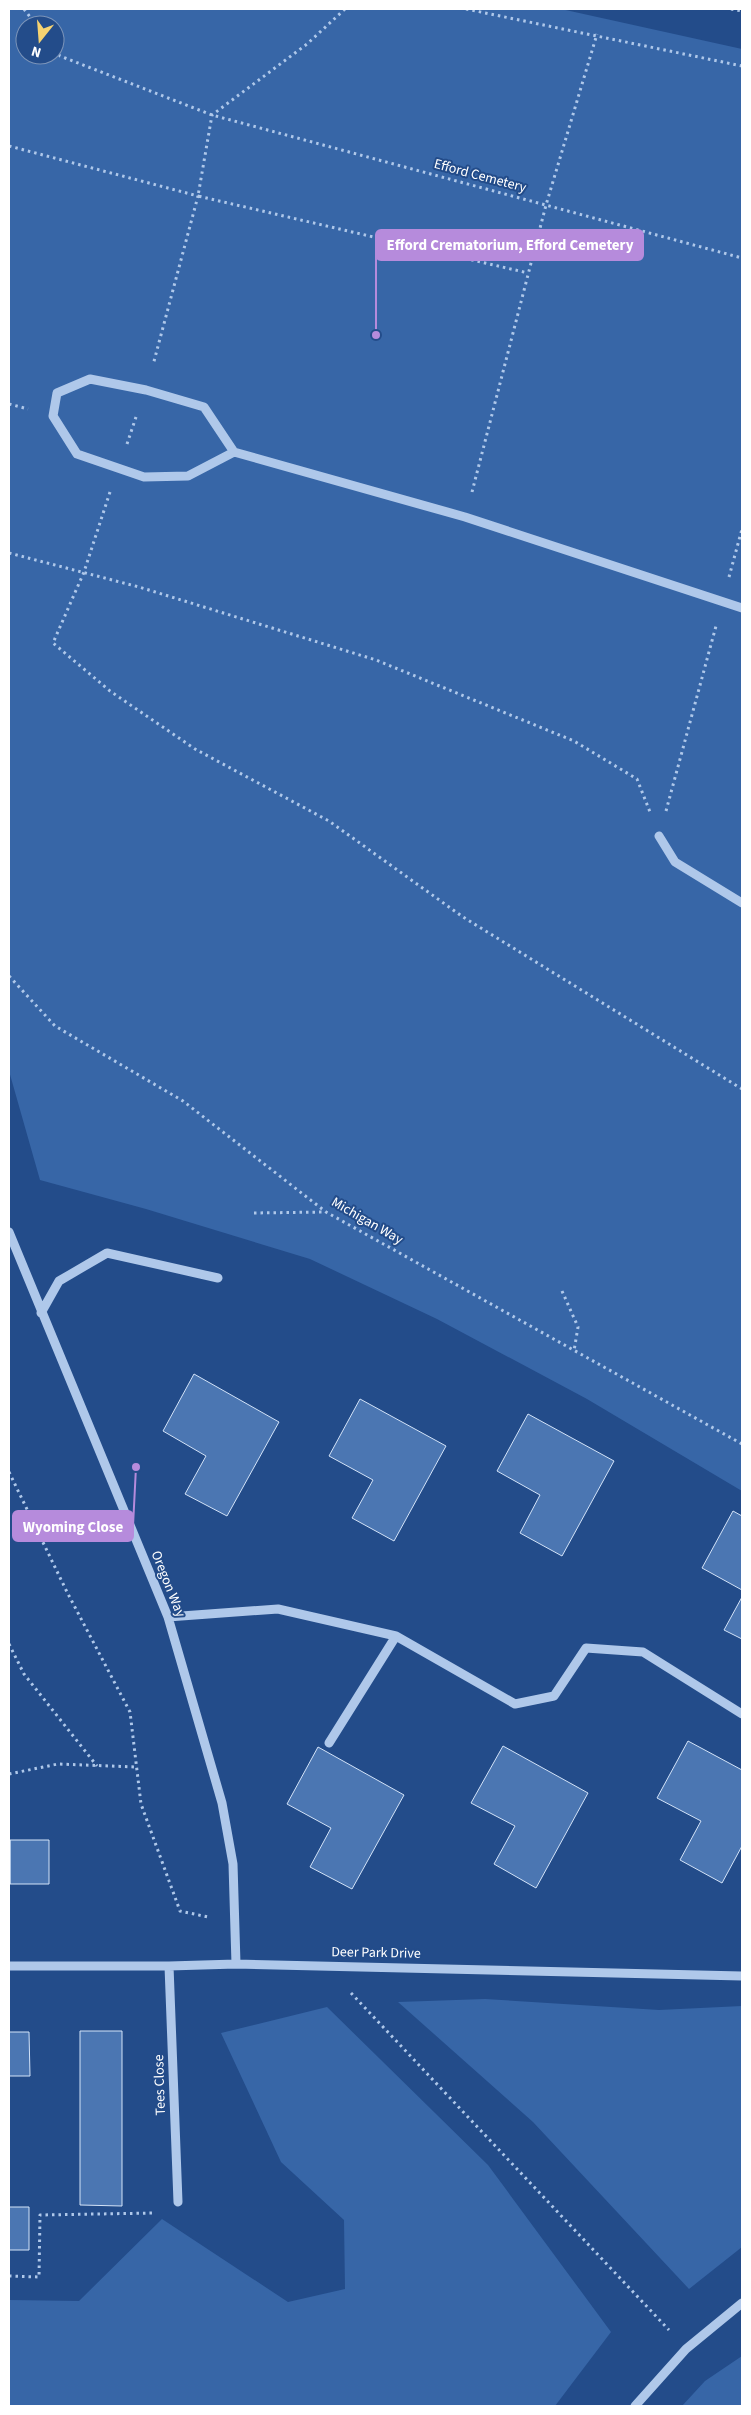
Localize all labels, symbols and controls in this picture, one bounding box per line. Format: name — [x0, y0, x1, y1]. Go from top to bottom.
north arrow — [15, 15, 65, 65]
text: N — [29, 41, 44, 62]
street label: Efford Cemetery — [432, 154, 529, 198]
callout: Efford Crematorium, Efford Cemetery — [376, 230, 643, 260]
text: Efford Crematorium, Efford Cemetery — [386, 235, 634, 256]
street label: Michigan Way — [327, 1192, 407, 1250]
callout: Wyoming Close — [13, 1511, 133, 1541]
text: Wyoming Close — [23, 1517, 123, 1538]
street label: Oregon Way — [146, 1548, 191, 1621]
street label: Deer Park Drive — [331, 1942, 421, 1964]
street label: Tees Close — [149, 2054, 171, 2116]

